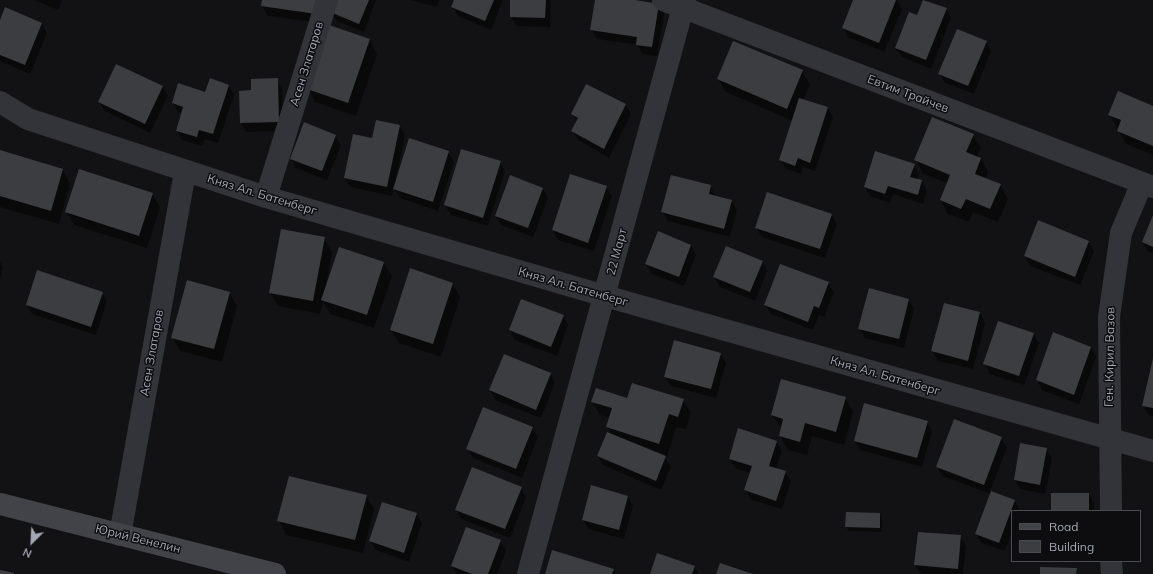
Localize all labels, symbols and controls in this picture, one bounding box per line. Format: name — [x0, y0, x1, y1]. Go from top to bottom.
street label: Асен Златаров — [287, 20, 327, 108]
street label: Евтим Трайчев — [865, 72, 951, 116]
street label: Княз Ал. Батенберг — [206, 172, 318, 218]
street label: 22 Март — [604, 227, 630, 277]
street label: Княз Ал. Батенберг — [516, 264, 630, 310]
street label: Ген. Кирил Вазов — [1102, 307, 1118, 407]
street label: Асен Златаров — [137, 309, 167, 397]
street label: Княз Ал. Батенберг — [828, 353, 942, 399]
legend — [1011, 510, 1141, 562]
text: Road — [1049, 519, 1078, 534]
street label: Юрий Венелин — [94, 521, 182, 557]
north arrow — [12, 522, 52, 562]
text: Building — [1049, 539, 1094, 554]
text: N — [20, 545, 34, 561]

